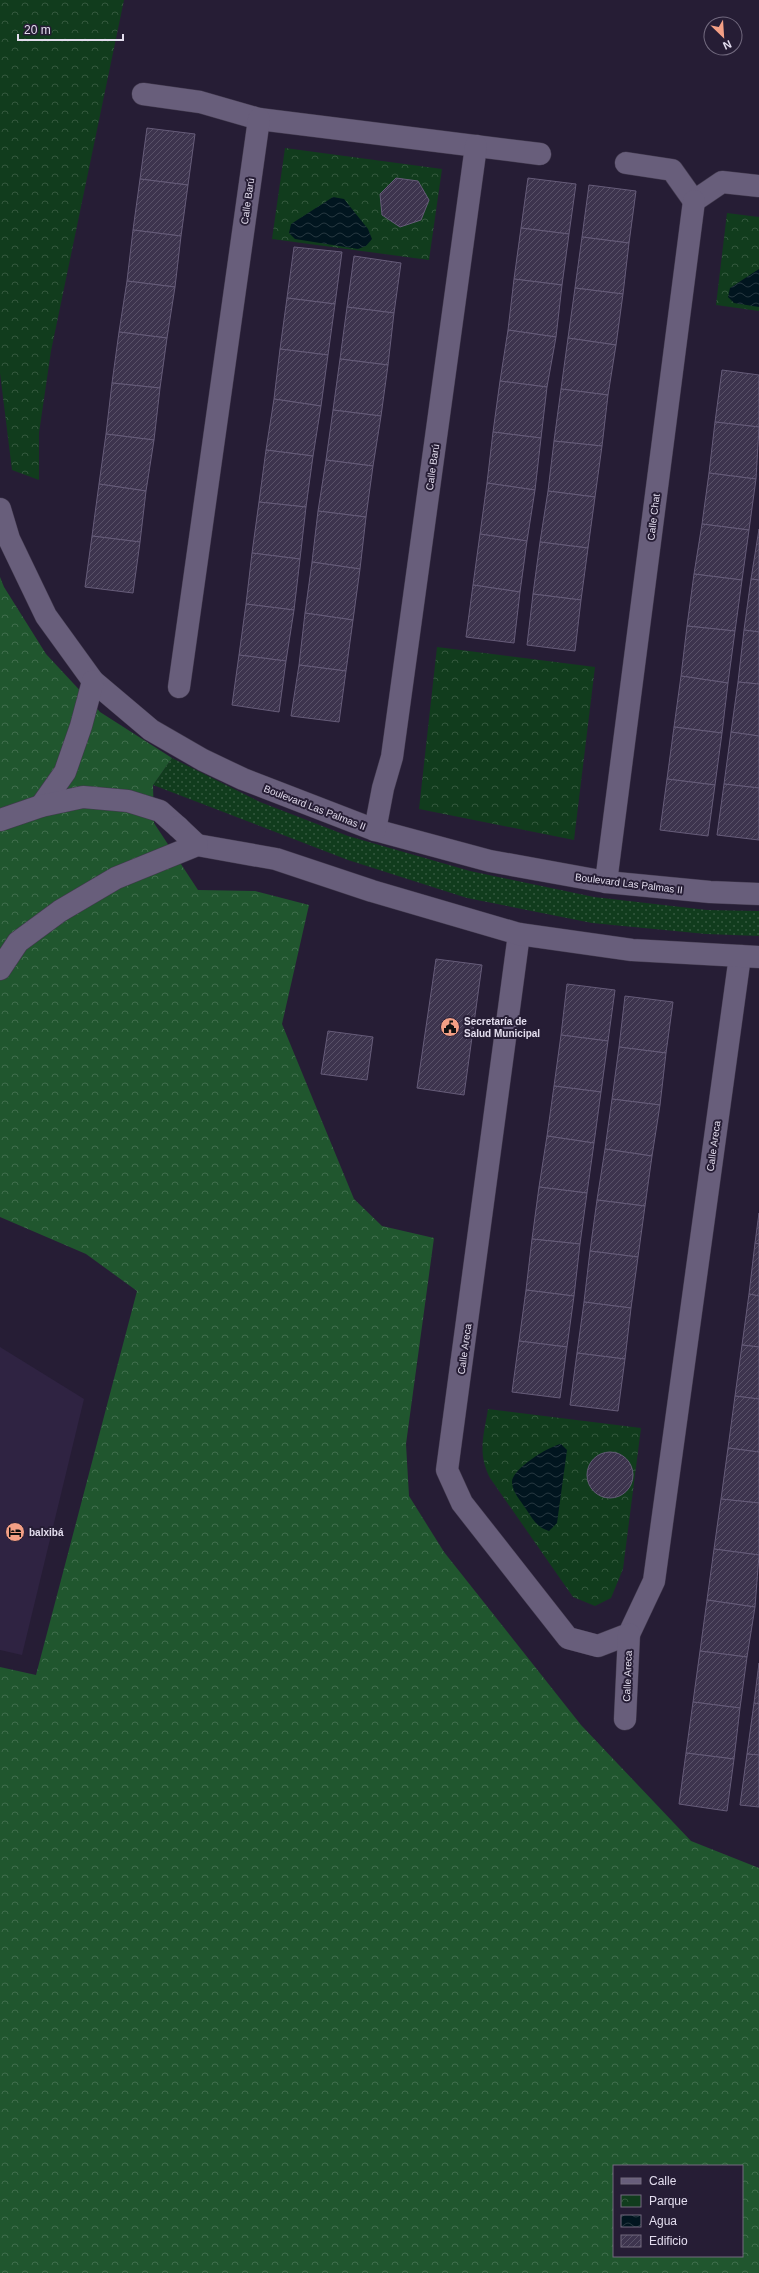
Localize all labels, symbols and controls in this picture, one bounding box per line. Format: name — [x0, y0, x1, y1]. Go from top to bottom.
scale bar — [18, 16, 123, 42]
north arrow — [703, 16, 743, 56]
text: 20 m — [24, 23, 51, 37]
text: N — [721, 38, 733, 52]
street label: Calle Barú — [239, 177, 256, 225]
street label: Calle Barú — [424, 443, 441, 491]
street label: Calle Chat — [645, 493, 662, 541]
street label: Boulevard Las Palmas II — [262, 783, 367, 832]
street label: Boulevard Las Palmas II — [574, 871, 683, 896]
public building icon: Secretaría de Salud Municipal — [439, 1016, 461, 1038]
place label: Secretaría de Salud Municipal — [464, 1016, 540, 1039]
street label: Calle Areca — [704, 1120, 723, 1172]
street label: Calle Areca — [455, 1323, 474, 1375]
hotel icon: balxibá — [4, 1521, 26, 1543]
place label: balxibá — [29, 1527, 64, 1538]
street label: Calle Areca — [621, 1650, 634, 1702]
legend — [613, 2165, 743, 2257]
text: Calle — [649, 2174, 677, 2188]
text: Parque — [649, 2194, 688, 2208]
text: Agua — [649, 2214, 677, 2228]
text: Edificio — [649, 2234, 688, 2248]

